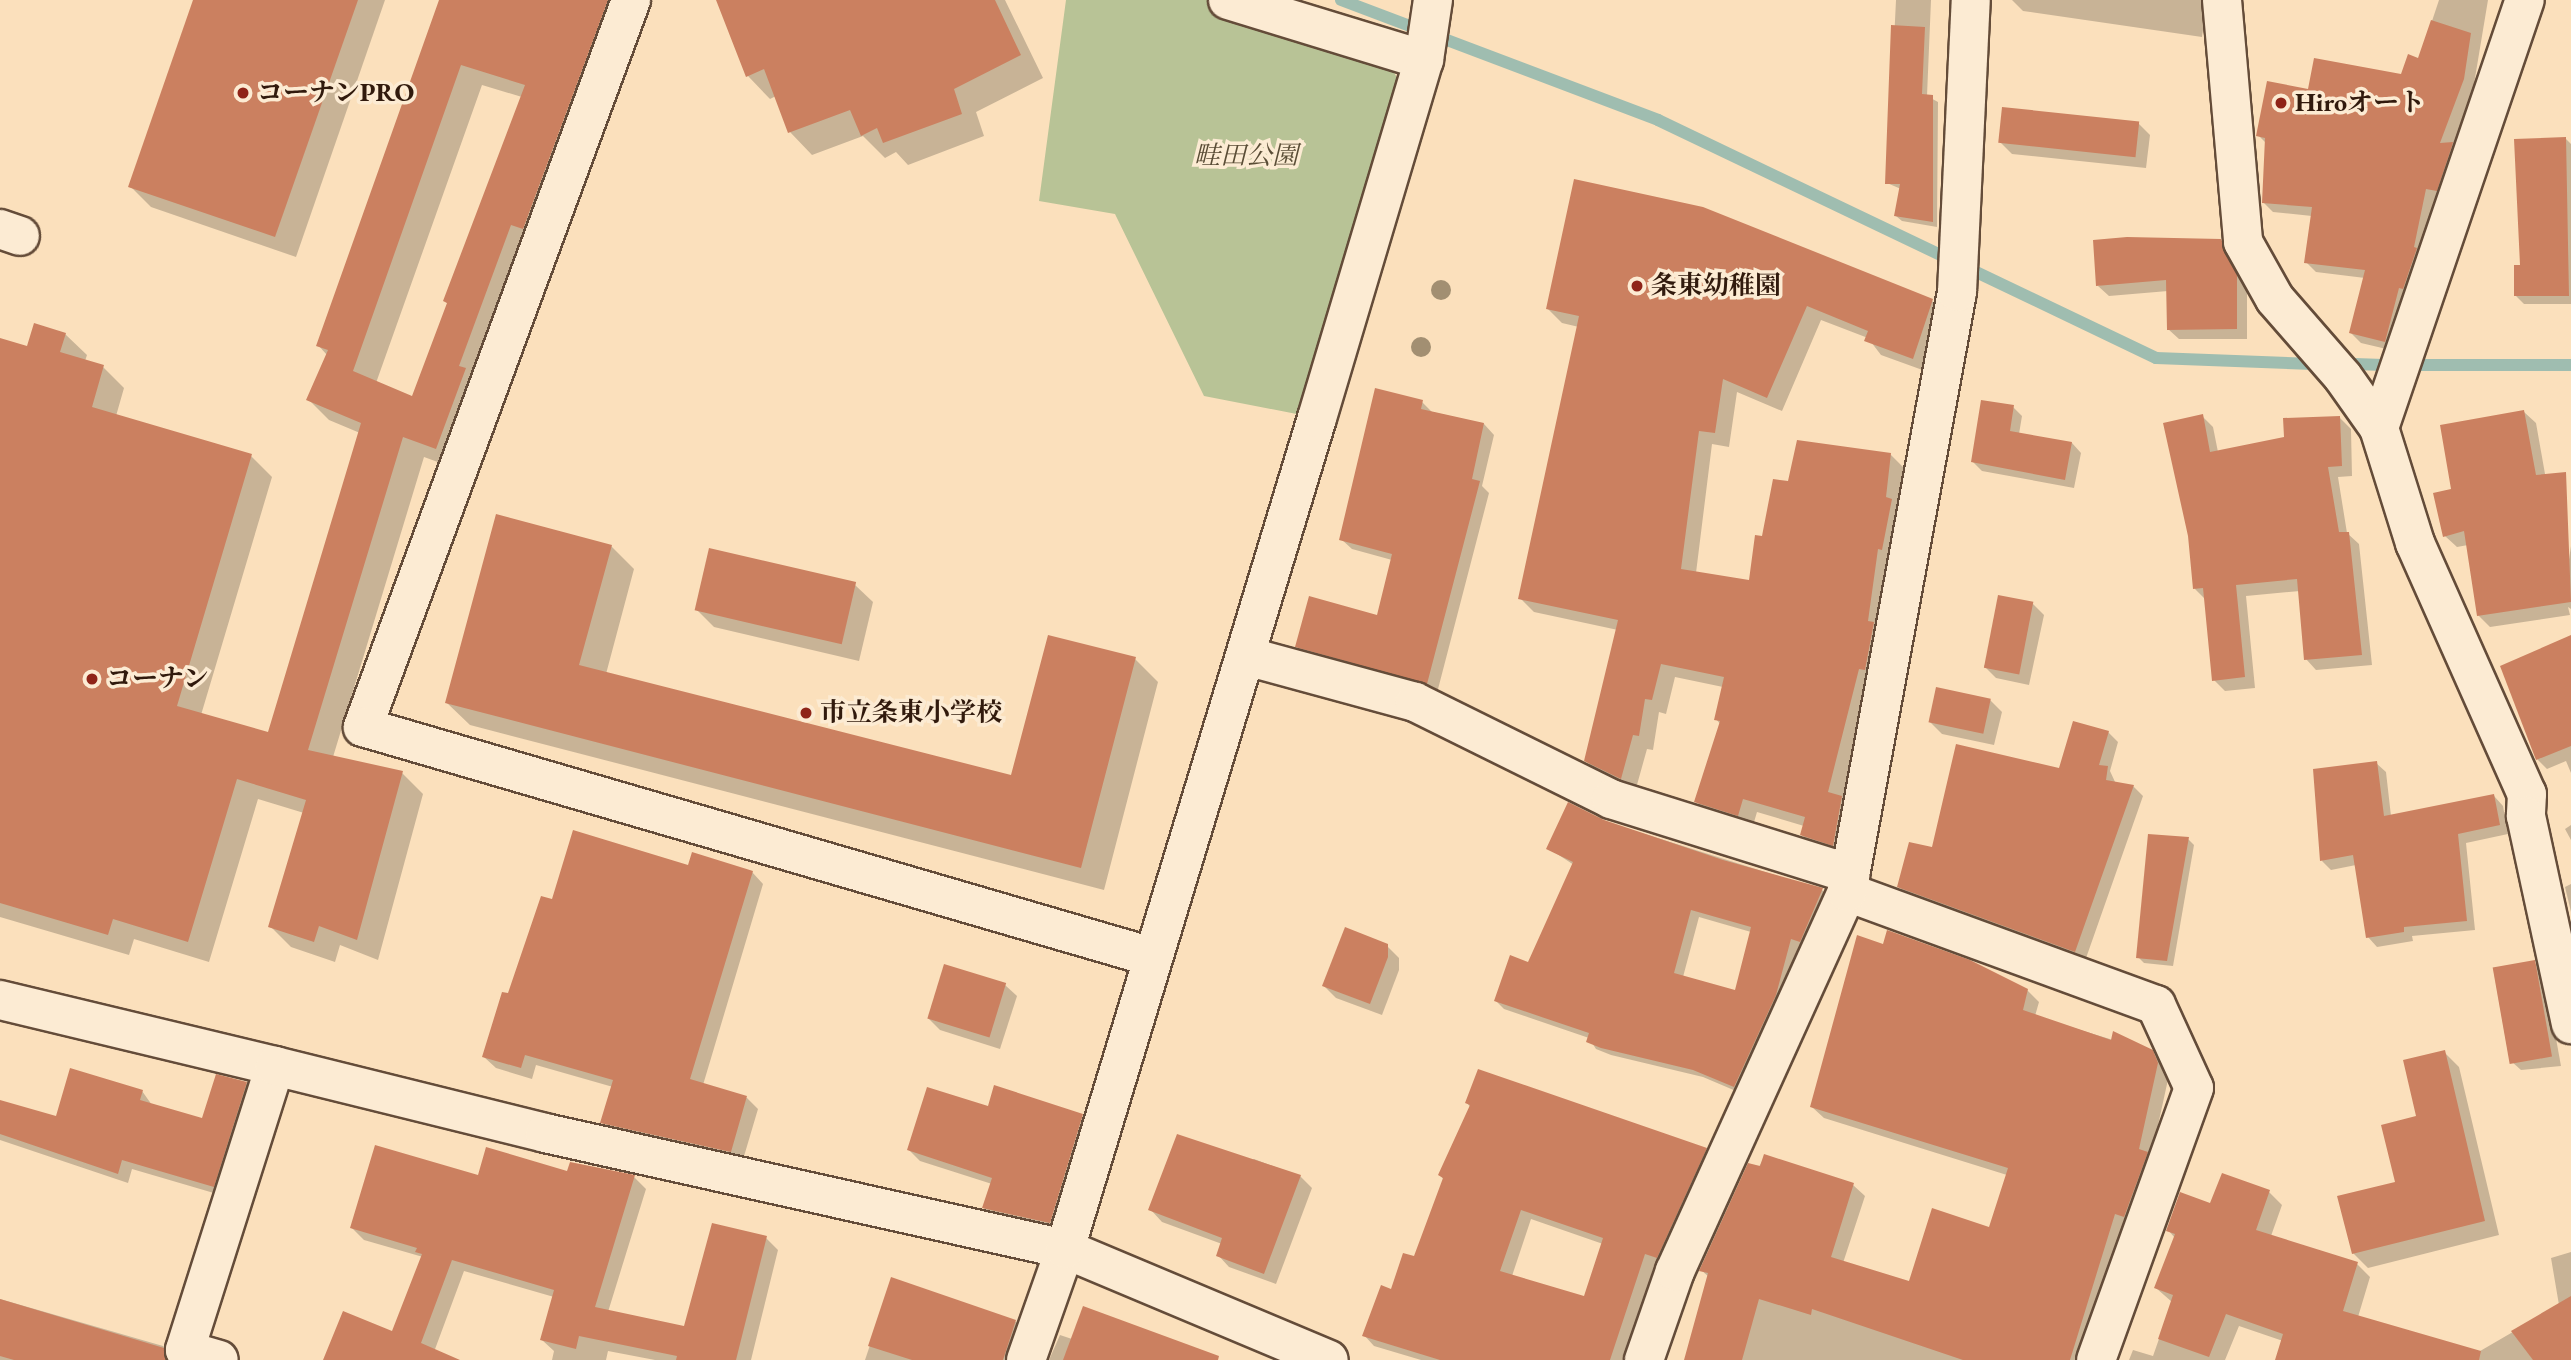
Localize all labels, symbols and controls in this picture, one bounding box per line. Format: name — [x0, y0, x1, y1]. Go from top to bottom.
place label: コーナンPRO — [257, 77, 416, 109]
marker: コーナンPRO — [235, 85, 251, 101]
place label: Hiroオート — [2295, 87, 2425, 119]
marker: Hiroオート — [2273, 95, 2289, 111]
park label: 畦田公園 — [1194, 140, 1298, 172]
place label: 条東幼稚園 — [1651, 270, 1781, 302]
marker: 条東幼稚園 — [1629, 278, 1645, 294]
place label: コーナン — [106, 663, 210, 695]
marker: コーナン — [84, 671, 100, 687]
place label: 市立条東小学校 — [820, 697, 1002, 729]
marker: 市立条東小学校 — [798, 705, 814, 721]

